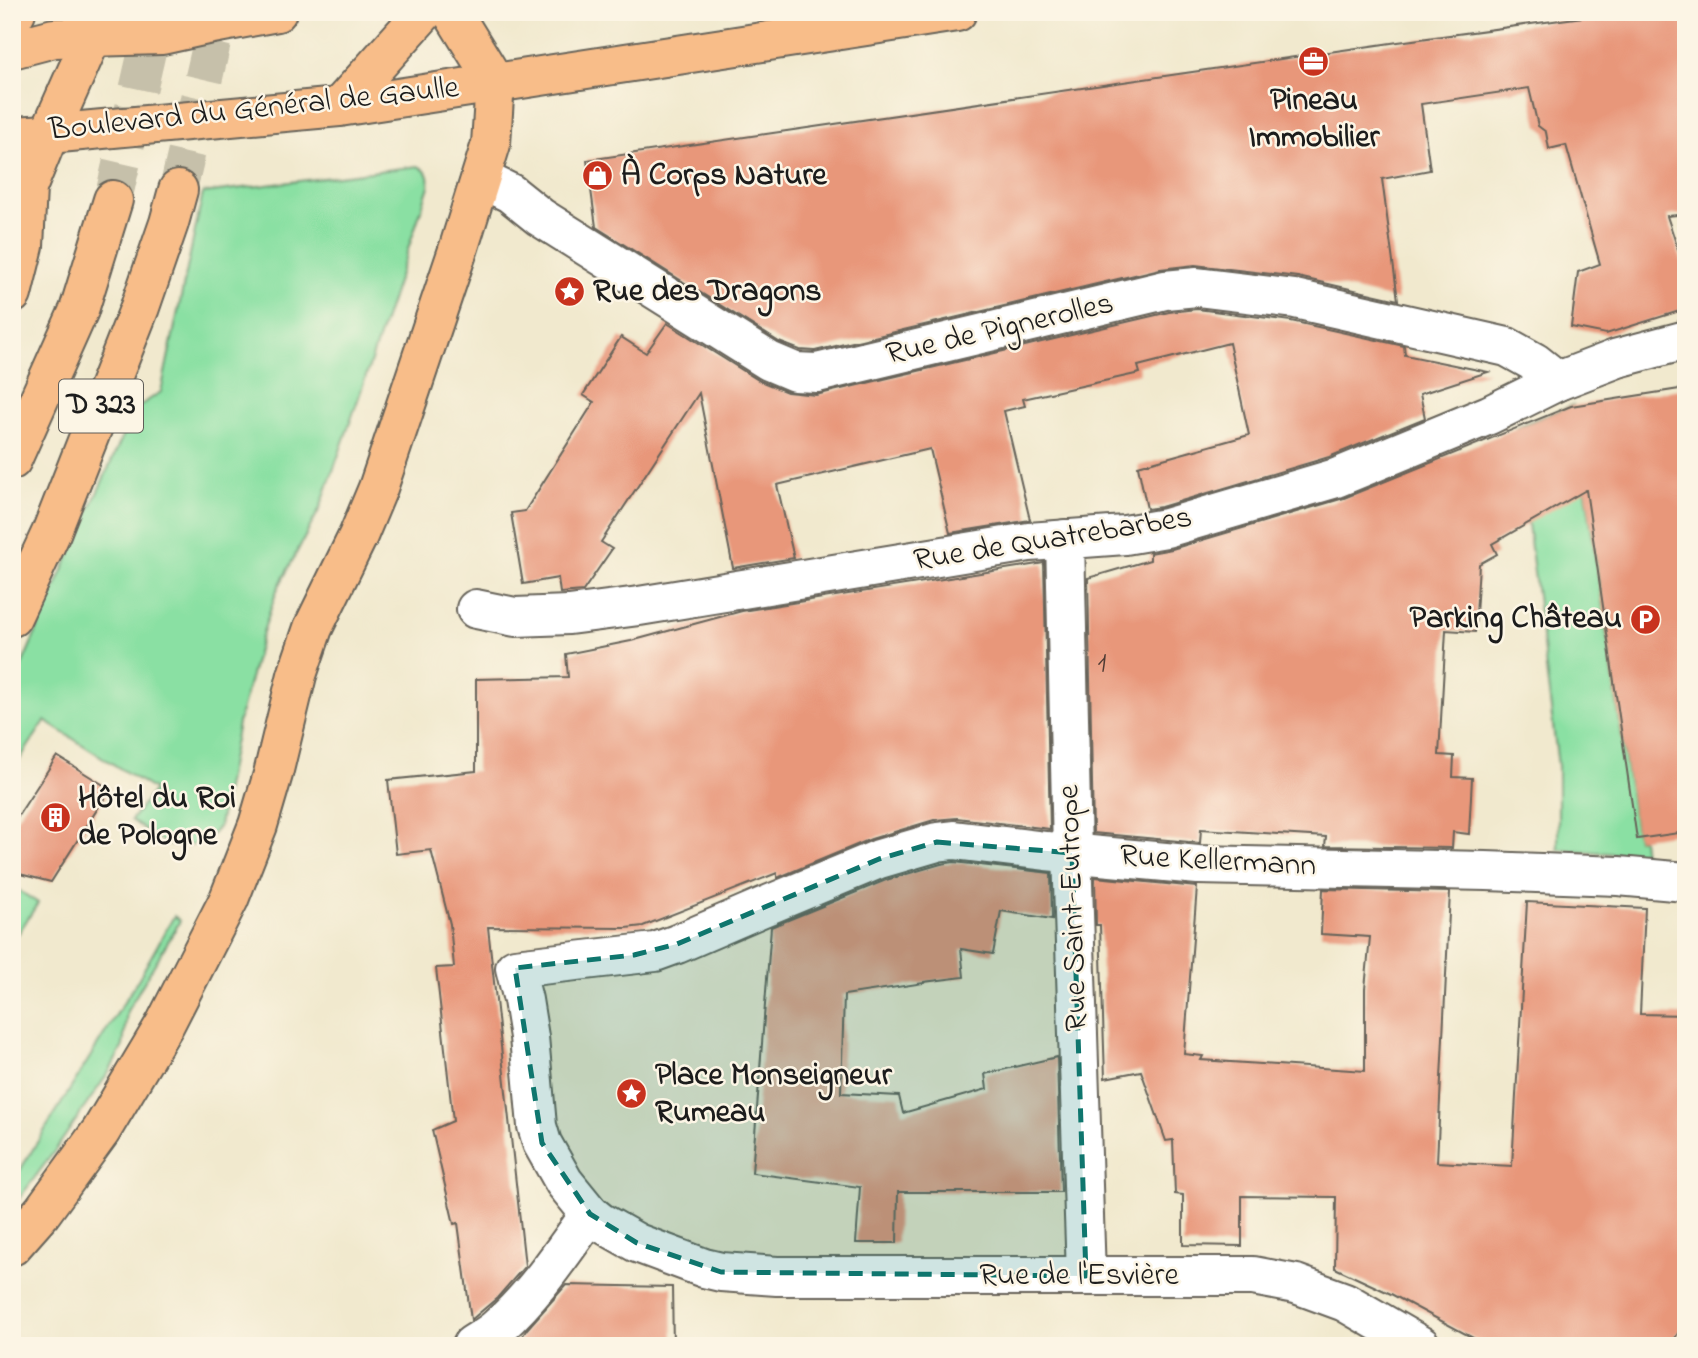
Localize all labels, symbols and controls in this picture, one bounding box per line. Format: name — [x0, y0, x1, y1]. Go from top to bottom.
office icon: Pineau Immobilier — [1297, 45, 1331, 79]
street label: Boulevard du Général de Gaulle — [46, 65, 462, 155]
place label: Pineau Immobilier — [1249, 78, 1381, 162]
place label: À Corps Nature — [621, 153, 828, 200]
shop icon: À Corps Nature — [581, 159, 615, 193]
place label: Rue des Dragons — [593, 269, 822, 317]
place icon: Rue des Dragons — [553, 275, 587, 309]
street label: Rue de Pignerolles — [881, 281, 1119, 379]
road number: D 323 — [59, 380, 143, 432]
street label: Rue de Quatrebarbes — [910, 495, 1196, 585]
place label: Parking Château — [1410, 596, 1622, 644]
parking icon: Parking Château — [1628, 602, 1662, 636]
house number: 1 — [1098, 644, 1107, 685]
place label: Hôtel du Roi de Pologne — [78, 776, 236, 861]
street label: Rue Saint-Eutrope — [1046, 783, 1102, 1032]
building icon: Hôtel du Roi de Pologne — [38, 800, 72, 834]
street label: Rue Kellermann — [1119, 833, 1317, 891]
place label: Place Monseigneur Rumeau — [655, 1053, 893, 1137]
place icon: Place Monseigneur Rumeau — [615, 1077, 649, 1111]
street label: Rue de l'Esvière — [979, 1253, 1179, 1300]

